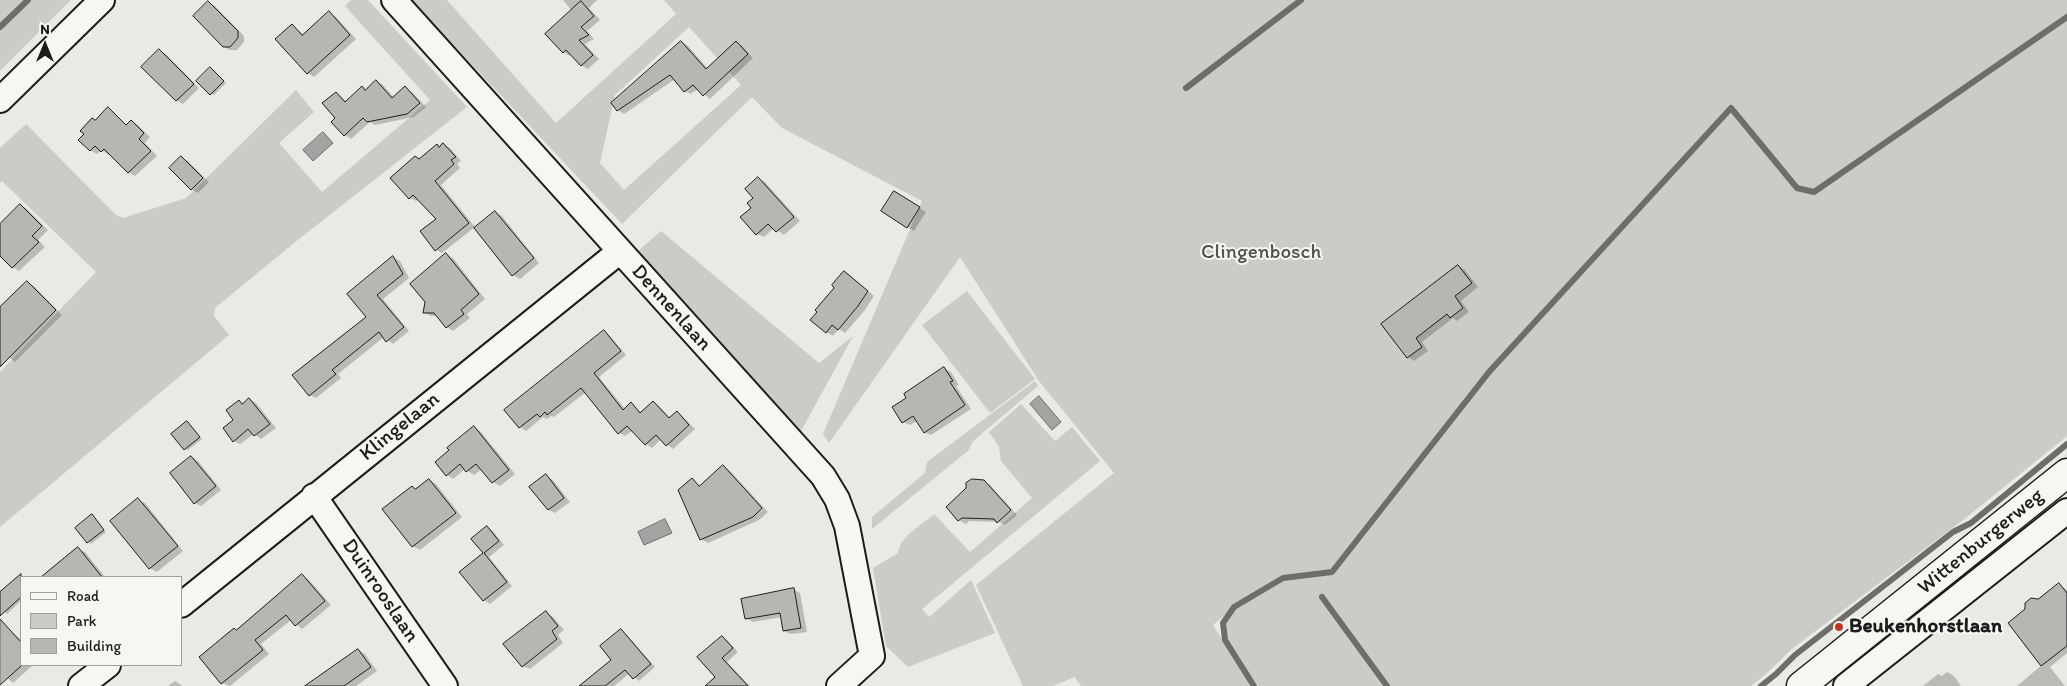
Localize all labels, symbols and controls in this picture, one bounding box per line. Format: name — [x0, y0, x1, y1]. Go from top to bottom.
north arrow — [20, 20, 70, 70]
text: N — [40, 21, 50, 38]
park label: Clingenbosch — [1201, 240, 1321, 266]
street label: Dennenlaan — [626, 260, 716, 356]
street label: Klingelaan — [355, 387, 445, 467]
street label: Wittenburgerweg — [1913, 483, 2049, 601]
street label: Duinrooslaan — [336, 534, 424, 648]
legend — [20, 576, 182, 666]
text: Road — [67, 587, 99, 605]
text: Park — [67, 612, 97, 630]
place label: Beukenhorstlaan — [1849, 614, 2002, 640]
marker: Beukenhorstlaan — [1833, 621, 1845, 633]
text: Building — [67, 637, 121, 655]

